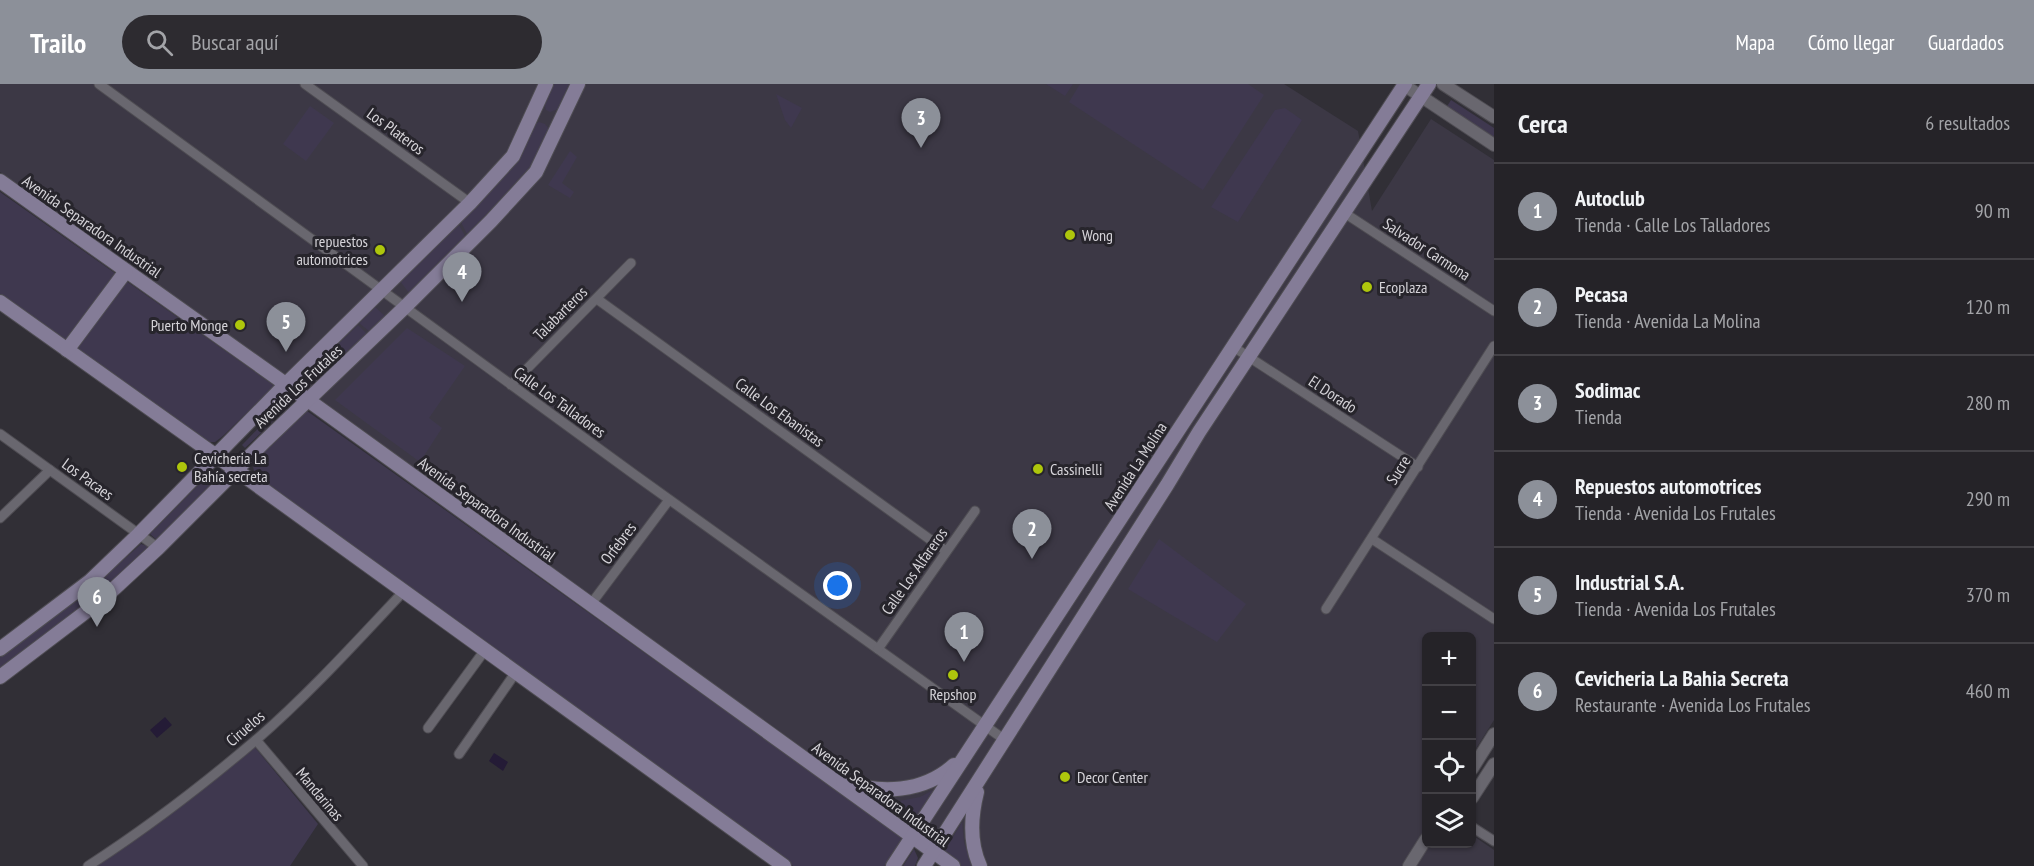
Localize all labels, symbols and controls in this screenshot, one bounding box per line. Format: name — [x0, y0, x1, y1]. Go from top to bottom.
search box — [122, 15, 542, 69]
text: Trailo — [30, 24, 86, 61]
icon: search — [143, 26, 176, 59]
text: Buscar aquí — [191, 28, 279, 56]
text: Mapa — [1736, 29, 1775, 56]
text: Cómo llegar — [1808, 29, 1895, 56]
text: Guardados — [1928, 29, 2004, 56]
pin: 3 — [902, 98, 940, 148]
street label: Los Plateros — [363, 103, 429, 159]
text: Cerca — [1518, 107, 1568, 140]
text: 6 resultados — [1925, 110, 2010, 136]
street label: Avenida Separadora Industrial — [19, 170, 166, 282]
text: Autoclub — [1575, 184, 1645, 212]
text: 1 — [1533, 198, 1542, 224]
text: 90 m — [1975, 198, 2010, 224]
text: Tienda · Calle Los Talladores — [1575, 212, 1770, 238]
street label: Salvador Carmona — [1380, 213, 1474, 285]
place label: Wong — [1082, 225, 1113, 245]
marker: Wong — [1063, 228, 1077, 242]
place label: repuestos automotrices — [296, 231, 368, 269]
marker: repuestos automotrices — [373, 243, 387, 257]
pin: 4 — [442, 252, 482, 302]
place label: Ecoplaza — [1379, 277, 1427, 297]
marker: Ecoplaza — [1360, 280, 1374, 294]
text: Pecasa — [1575, 280, 1628, 308]
street label: Talabarteros — [529, 282, 591, 344]
text: 2 — [1533, 294, 1542, 320]
text: 120 m — [1966, 294, 2010, 320]
pin: 5 — [266, 302, 306, 352]
text: Tienda · Avenida La Molina — [1575, 308, 1760, 334]
place label: Puerto Monge — [151, 315, 228, 335]
marker: Puerto Monge — [233, 318, 247, 332]
street label: Avenida Los Frutales — [250, 340, 346, 432]
street label: Calle Los Talladores — [510, 362, 610, 442]
street label: El Dorado — [1305, 371, 1361, 417]
street label: Calle Los Ebanistas — [732, 373, 828, 451]
text: Sodimac — [1575, 376, 1641, 404]
text: 3 — [1533, 390, 1542, 416]
text: 280 m — [1966, 390, 2010, 416]
text: Tienda — [1575, 404, 1622, 430]
street label: Avenida La Molina — [1099, 418, 1171, 514]
place label: Cevicheria La Bahía secreta — [194, 448, 268, 486]
street label: Avenida Separadora Industrial — [414, 452, 560, 566]
street label: Sucre — [1381, 452, 1415, 488]
street label: Los Pacaes — [58, 454, 118, 504]
place label: Cassinelli — [1050, 459, 1102, 479]
marker: Cevicheria La Bahía secreta — [175, 460, 189, 474]
marker: Cassinelli — [1031, 462, 1045, 476]
text: Repuestos automotrices — [1575, 472, 1762, 500]
text: 4 — [1533, 486, 1542, 512]
text: 290 m — [1966, 486, 2010, 512]
text: Tienda · Avenida Los Frutales — [1575, 500, 1776, 526]
pin: 2 — [1012, 510, 1052, 559]
street label: Orfebres — [596, 518, 640, 568]
street label: Calle Los Alfareros — [877, 524, 951, 618]
text: Industrial S.A. — [1575, 568, 1684, 596]
your location — [823, 571, 852, 600]
pin: 6 — [78, 578, 116, 627]
text: 5 — [1533, 582, 1542, 608]
text: 370 m — [1966, 582, 2010, 608]
text: Tienda · Avenida Los Frutales — [1575, 596, 1776, 622]
pin: 1 — [944, 612, 984, 662]
map controls — [1422, 632, 1476, 848]
button: + — [1422, 632, 1476, 686]
text: Cevicheria La Bahia Secreta — [1575, 664, 1789, 692]
marker: Repshop — [946, 668, 960, 682]
text: 6 — [1533, 678, 1542, 704]
text: 460 m — [1966, 678, 2010, 704]
place label: Repshop — [930, 684, 977, 704]
button: − — [1422, 686, 1476, 740]
text: Restaurante · Avenida Los Frutales — [1575, 692, 1811, 718]
street label: Ciruelos — [222, 706, 268, 750]
street label: Avenida Separadora Industrial — [808, 737, 954, 851]
button: locate — [1422, 740, 1476, 794]
street label: Mandarinas — [292, 763, 348, 825]
place label: Decor Center — [1077, 767, 1148, 787]
marker: Decor Center — [1058, 770, 1072, 784]
button: layers — [1422, 794, 1476, 848]

